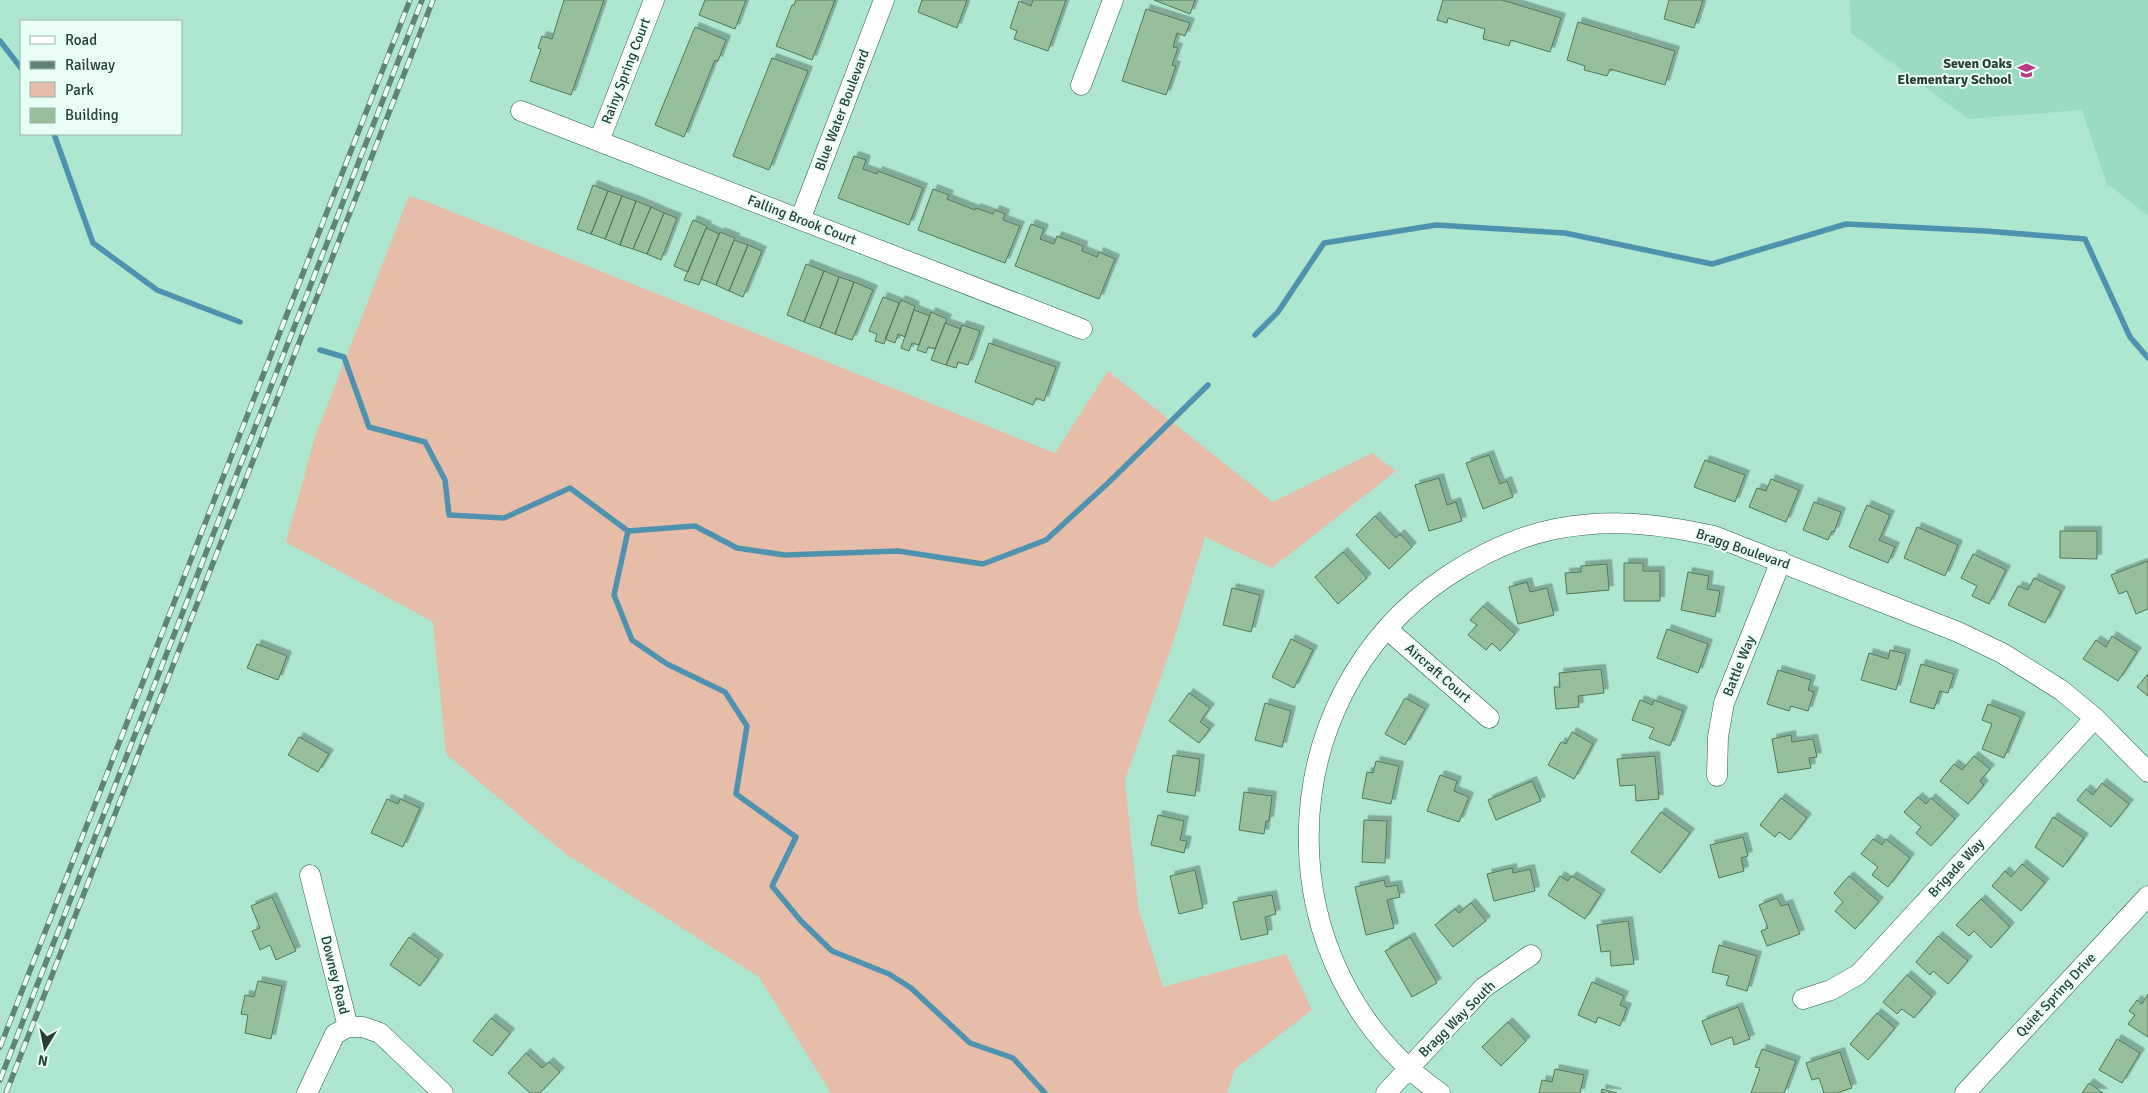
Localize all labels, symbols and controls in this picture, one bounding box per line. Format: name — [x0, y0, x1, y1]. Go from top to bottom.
street label: Rainy Spring Court — [598, 15, 654, 127]
legend — [20, 20, 182, 135]
text: Road — [65, 31, 97, 49]
street label: Blue Water Boulevard — [811, 47, 873, 173]
place label: Seven Oaks Elementary School — [1897, 55, 2013, 88]
text: Railway — [65, 56, 115, 74]
school or university icon: Seven Oaks Elementary School — [2016, 61, 2036, 81]
text: Park — [65, 81, 94, 99]
text: Building — [65, 106, 119, 124]
street label: Falling Brook Court — [745, 191, 859, 249]
street label: Bragg Boulevard — [1694, 525, 1792, 573]
street label: Battle Way — [1719, 633, 1759, 699]
street label: Aircraft Court — [1402, 640, 1475, 706]
street label: Brigade Way — [1924, 835, 1988, 901]
street label: Downey Road — [317, 934, 353, 1016]
street label: Quiet Spring Drive — [2013, 949, 2099, 1041]
street label: Bragg Way South — [1415, 977, 1499, 1061]
north arrow — [20, 1023, 70, 1073]
text: N — [37, 1051, 49, 1070]

